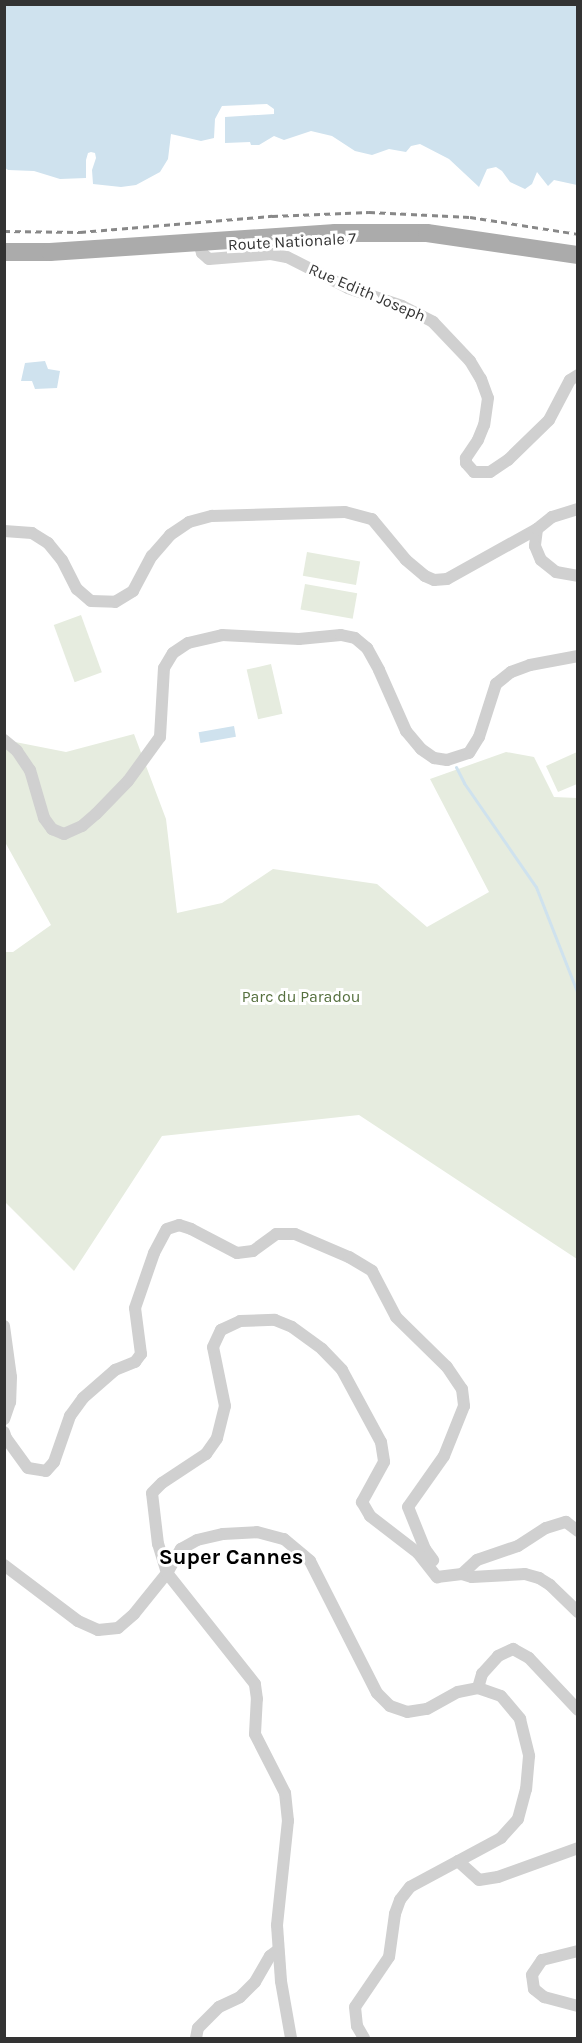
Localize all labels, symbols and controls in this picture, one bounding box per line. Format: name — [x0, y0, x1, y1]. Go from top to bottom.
street label: Route Nationale 7 — [228, 229, 356, 255]
street label: Rue Edith Joseph — [306, 260, 428, 326]
park label: Parc du Paradou — [242, 987, 360, 1007]
district label: Super Cannes — [159, 1545, 303, 1571]

